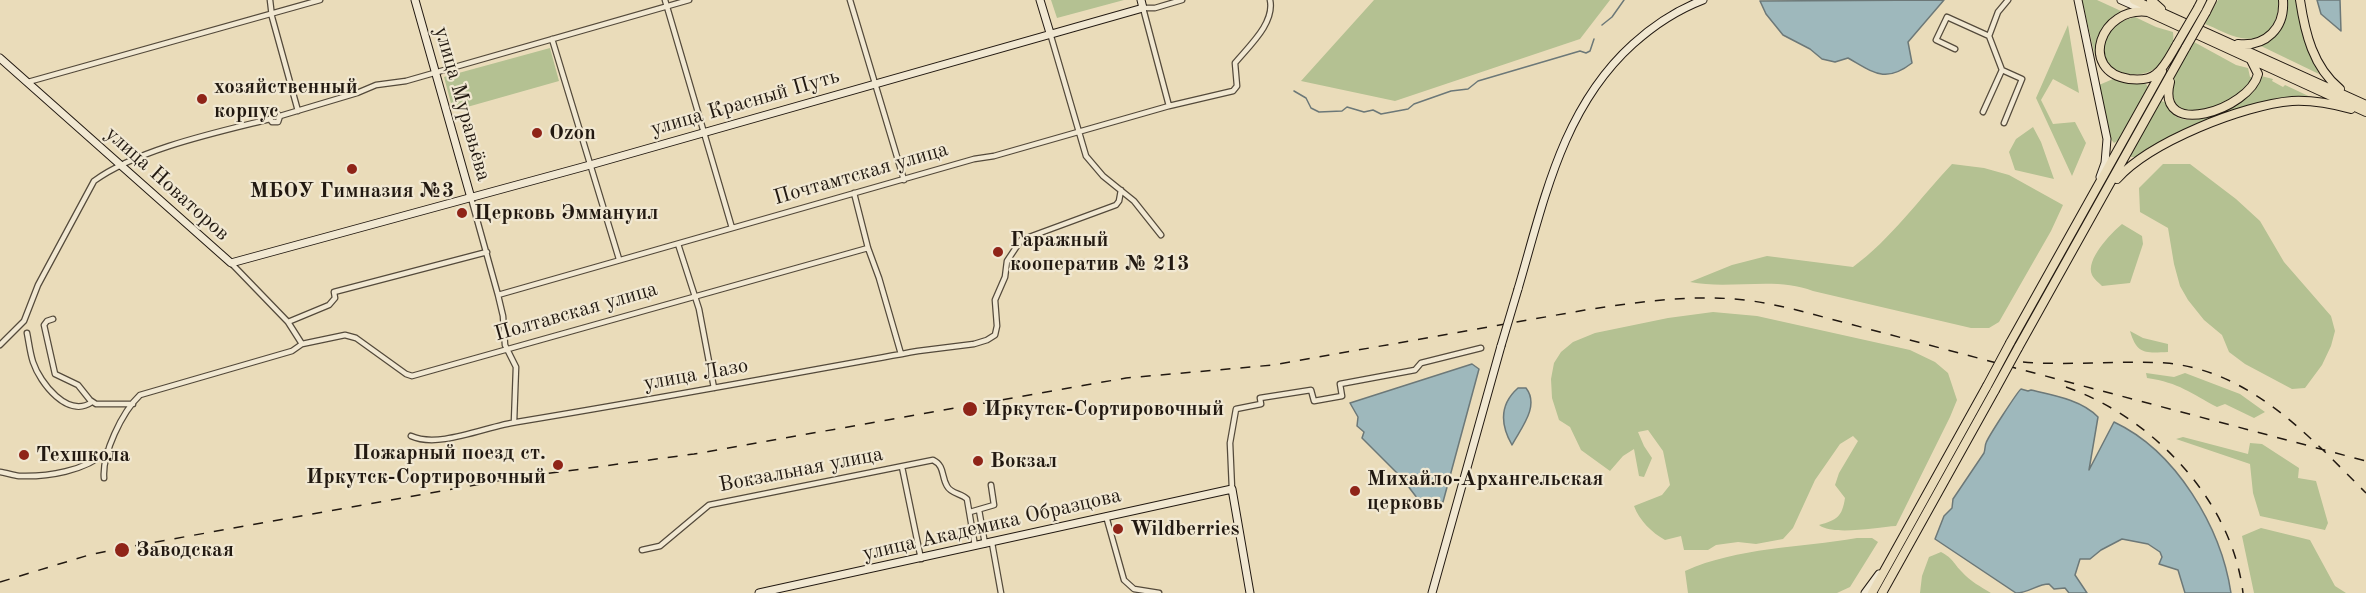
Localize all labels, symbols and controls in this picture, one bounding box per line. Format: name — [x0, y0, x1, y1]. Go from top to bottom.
street label: улица Муравьёва — [428, 24, 496, 184]
street label: улица Красный Путь — [648, 64, 842, 142]
place label: хозяйственный корпус — [214, 74, 358, 124]
marker: хозяйственный корпус — [195, 92, 209, 106]
place label: Ozon — [549, 120, 596, 146]
street label: улица Новаторов — [100, 122, 234, 246]
marker: Ozon — [530, 126, 544, 140]
street label: Почтамтская улица — [771, 137, 951, 211]
marker: МБОУ Гимназия №3 — [345, 162, 359, 176]
place label: МБОУ Гимназия №3 — [250, 178, 454, 204]
place label: Церковь Эммануил — [474, 200, 658, 226]
marker: Церковь Эммануил — [455, 206, 469, 220]
place label: Гаражный кооператив № 213 — [1010, 227, 1190, 277]
marker: Гаражный кооператив № 213 — [991, 245, 1005, 259]
street label: Полтавская улица — [492, 277, 660, 347]
street label: улица Лазо — [642, 353, 750, 397]
place label: Иркутск-Сортировочный — [984, 396, 1224, 422]
marker: Иркутск-Сортировочный — [961, 400, 979, 418]
place label: Пожарный поезд ст. Иркутск-Сортировочный — [306, 440, 546, 490]
place label: Техшкола — [36, 442, 130, 468]
street label: Вокзальная улица — [717, 442, 885, 498]
marker: Техшкола — [17, 448, 31, 462]
place label: Вокзал — [990, 448, 1057, 474]
marker: Вокзал — [971, 454, 985, 468]
marker: Пожарный поезд ст. Иркутск-Сортировочный — [551, 458, 565, 472]
place label: Михайло-Архангельская церковь — [1367, 466, 1604, 516]
street label: улица Академика Образцова — [860, 483, 1124, 567]
marker: Михайло-Архангельская церковь — [1348, 484, 1362, 498]
place label: Wildberries — [1130, 516, 1240, 542]
marker: Wildberries — [1111, 522, 1125, 536]
place label: Заводская — [136, 537, 234, 563]
marker: Заводская — [113, 541, 131, 559]

